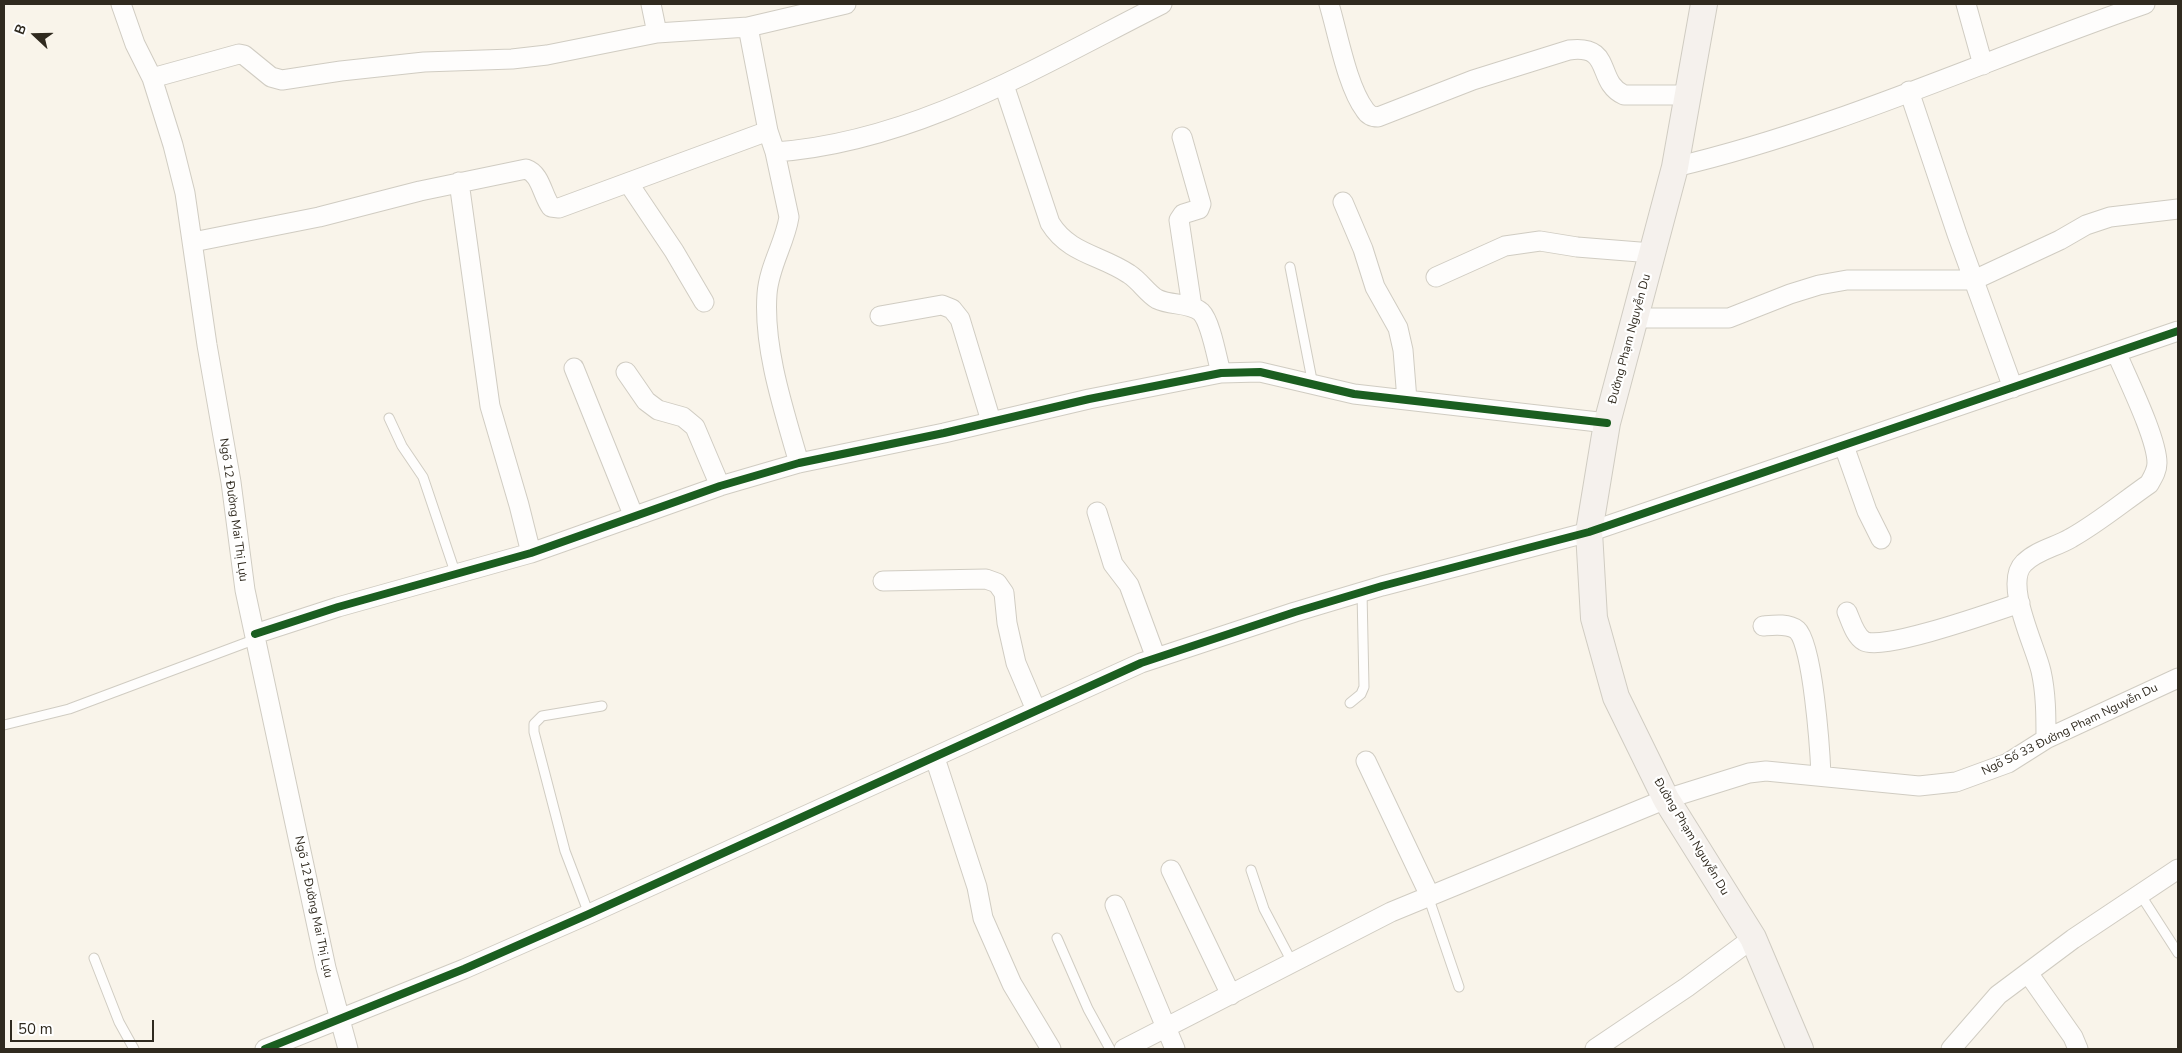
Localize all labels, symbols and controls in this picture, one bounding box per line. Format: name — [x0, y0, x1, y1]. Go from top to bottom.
north arrow — [10, 10, 60, 60]
text: B — [10, 22, 31, 37]
street label: Đường Phạm Nguyễn Du — [1606, 272, 1654, 406]
street label: Ngõ 12 Đường Mai Thị Lựu — [216, 437, 250, 583]
street label: Ngõ Số 33 Đường Phạm Nguyễn Du — [1980, 681, 2160, 779]
street label: Đường Phạm Nguyễn Du — [1650, 776, 1732, 898]
street label: Ngõ 12 Đường Mai Thị Lựu — [291, 835, 335, 979]
scale bar — [12, 1010, 156, 1042]
text: 50 m — [18, 1019, 53, 1039]

